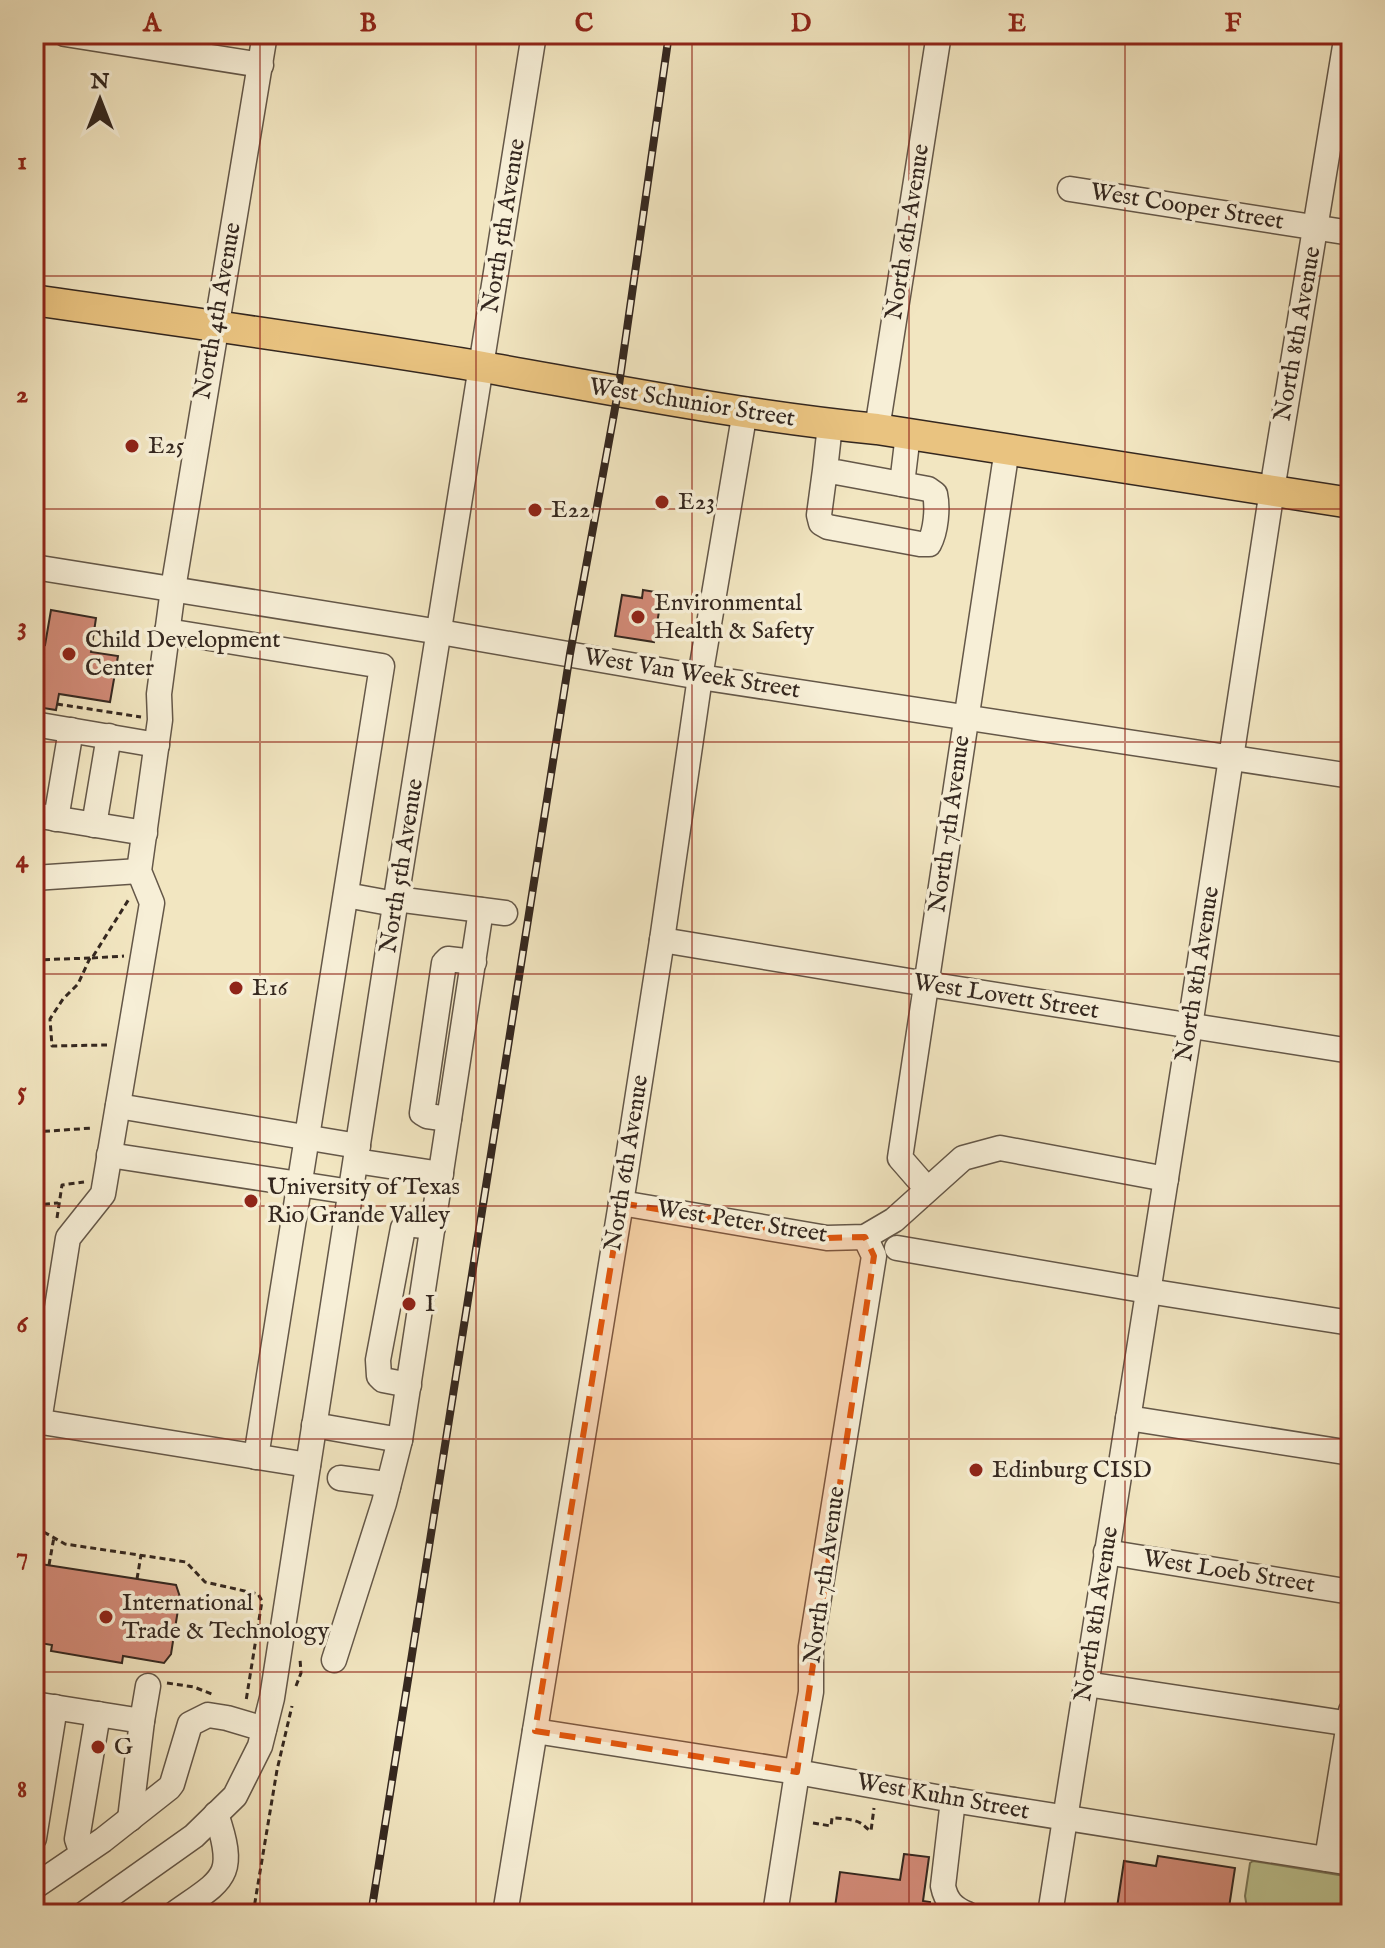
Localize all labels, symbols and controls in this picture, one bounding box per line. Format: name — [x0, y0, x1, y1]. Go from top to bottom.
text: A — [142, 7, 162, 40]
text: B — [359, 7, 377, 40]
text: C — [575, 7, 594, 40]
text: D — [791, 7, 812, 40]
text: E — [1008, 7, 1026, 40]
text: F — [1225, 7, 1242, 40]
north arrow — [60, 60, 140, 140]
text: N — [89, 68, 110, 96]
street label: North 5th Avenue — [475, 137, 533, 315]
street label: North 6th Avenue — [879, 142, 937, 322]
text: 1 — [17, 145, 27, 178]
street label: West Cooper Street — [1088, 176, 1286, 238]
street label: North 4th Avenue — [187, 220, 249, 402]
street label: North 8th Avenue — [1267, 244, 1329, 424]
street label: West Schunior Street — [587, 371, 797, 435]
text: 2 — [16, 378, 28, 411]
place label: E25 — [148, 431, 185, 462]
marker: E25 — [123, 437, 141, 455]
place label: E23 — [678, 487, 715, 518]
marker: E23 — [653, 493, 671, 511]
place label: E22 — [551, 495, 590, 526]
marker: E22 — [526, 501, 544, 519]
place label: Environmental Health & Safety — [654, 588, 814, 647]
marker: Environmental Health & Safety — [629, 608, 647, 626]
text: 3 — [17, 610, 27, 643]
place label: Child Development Center — [85, 625, 280, 684]
street label: West Van Week Street — [582, 642, 802, 706]
marker: Child Development Center — [60, 645, 78, 663]
street label: North 7th Avenue — [922, 733, 978, 915]
street label: North 5th Avenue — [373, 777, 431, 955]
text: 4 — [16, 843, 30, 876]
street label: North 8th Avenue — [1169, 884, 1227, 1064]
street label: West Lovett Street — [911, 967, 1101, 1027]
place label: E16 — [252, 973, 289, 1004]
marker: E16 — [227, 979, 245, 997]
street label: North 6th Avenue — [598, 1073, 656, 1253]
text: 5 — [17, 1075, 27, 1108]
place label: University of Texas Rio Grande Valley — [267, 1172, 460, 1231]
marker: University of Texas Rio Grande Valley — [242, 1192, 260, 1210]
street label: West Peter Street — [655, 1193, 829, 1251]
place label: I — [425, 1289, 435, 1320]
marker: I — [400, 1295, 418, 1313]
text: 6 — [17, 1308, 29, 1341]
place label: Edinburg CISD — [992, 1455, 1152, 1486]
marker: Edinburg CISD — [967, 1461, 985, 1479]
street label: North 7th Avenue — [797, 1484, 853, 1666]
street label: North 8th Avenue — [1068, 1524, 1126, 1704]
text: 7 — [16, 1540, 28, 1573]
street label: West Loeb Street — [1141, 1543, 1317, 1601]
place label: International Trade & Technology — [122, 1588, 329, 1647]
marker: International Trade & Technology — [97, 1608, 115, 1626]
place label: G — [114, 1732, 133, 1763]
marker: G — [89, 1738, 107, 1756]
street label: West Kuhn Street — [854, 1767, 1032, 1827]
text: 8 — [17, 1773, 27, 1806]

